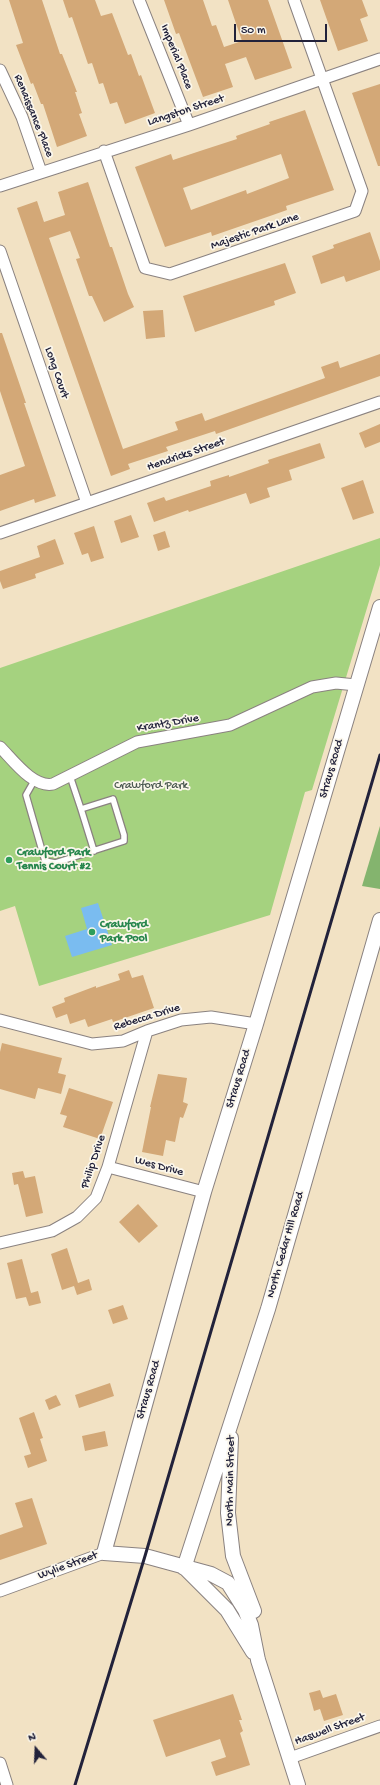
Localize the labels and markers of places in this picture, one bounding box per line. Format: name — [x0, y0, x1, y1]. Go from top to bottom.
place label: Crawford Park Tennis Court #2 — [17, 846, 91, 874]
marker: Crawford Park Tennis Court #2 — [4, 855, 14, 865]
place label: Crawford Park Pool — [100, 918, 148, 946]
marker: Crawford Park Pool — [87, 927, 97, 937]

